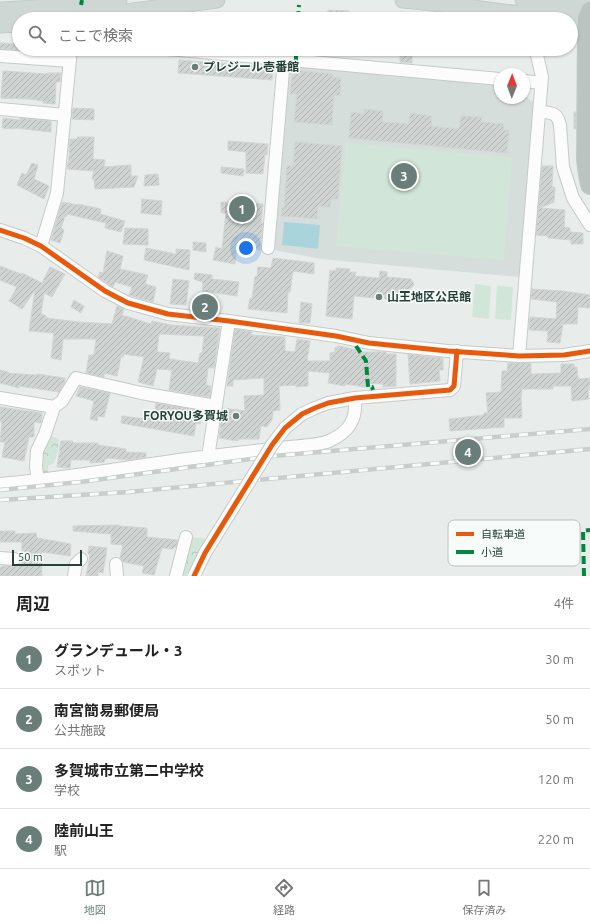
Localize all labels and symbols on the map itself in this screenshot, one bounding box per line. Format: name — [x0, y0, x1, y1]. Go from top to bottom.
place label: プレジール壱番館 — [203, 60, 299, 73]
marker: プレジール壱番館 — [190, 62, 200, 72]
north arrow — [494, 68, 530, 104]
pin: 3 — [391, 161, 417, 191]
pin: 1 — [229, 194, 255, 224]
your location — [236, 238, 256, 258]
place label: 山王地区公民館 — [387, 290, 471, 303]
pin: 2 — [192, 292, 218, 322]
marker: 山王地区公民館 — [374, 292, 384, 302]
place label: FORYOU多賀城 — [143, 409, 228, 422]
marker: FORYOU多賀城 — [231, 411, 241, 421]
pin: 4 — [455, 437, 481, 467]
legend — [448, 520, 580, 566]
text: 自転車道 — [481, 528, 525, 540]
text: 小道 — [481, 546, 503, 558]
scale bar — [12, 548, 82, 567]

